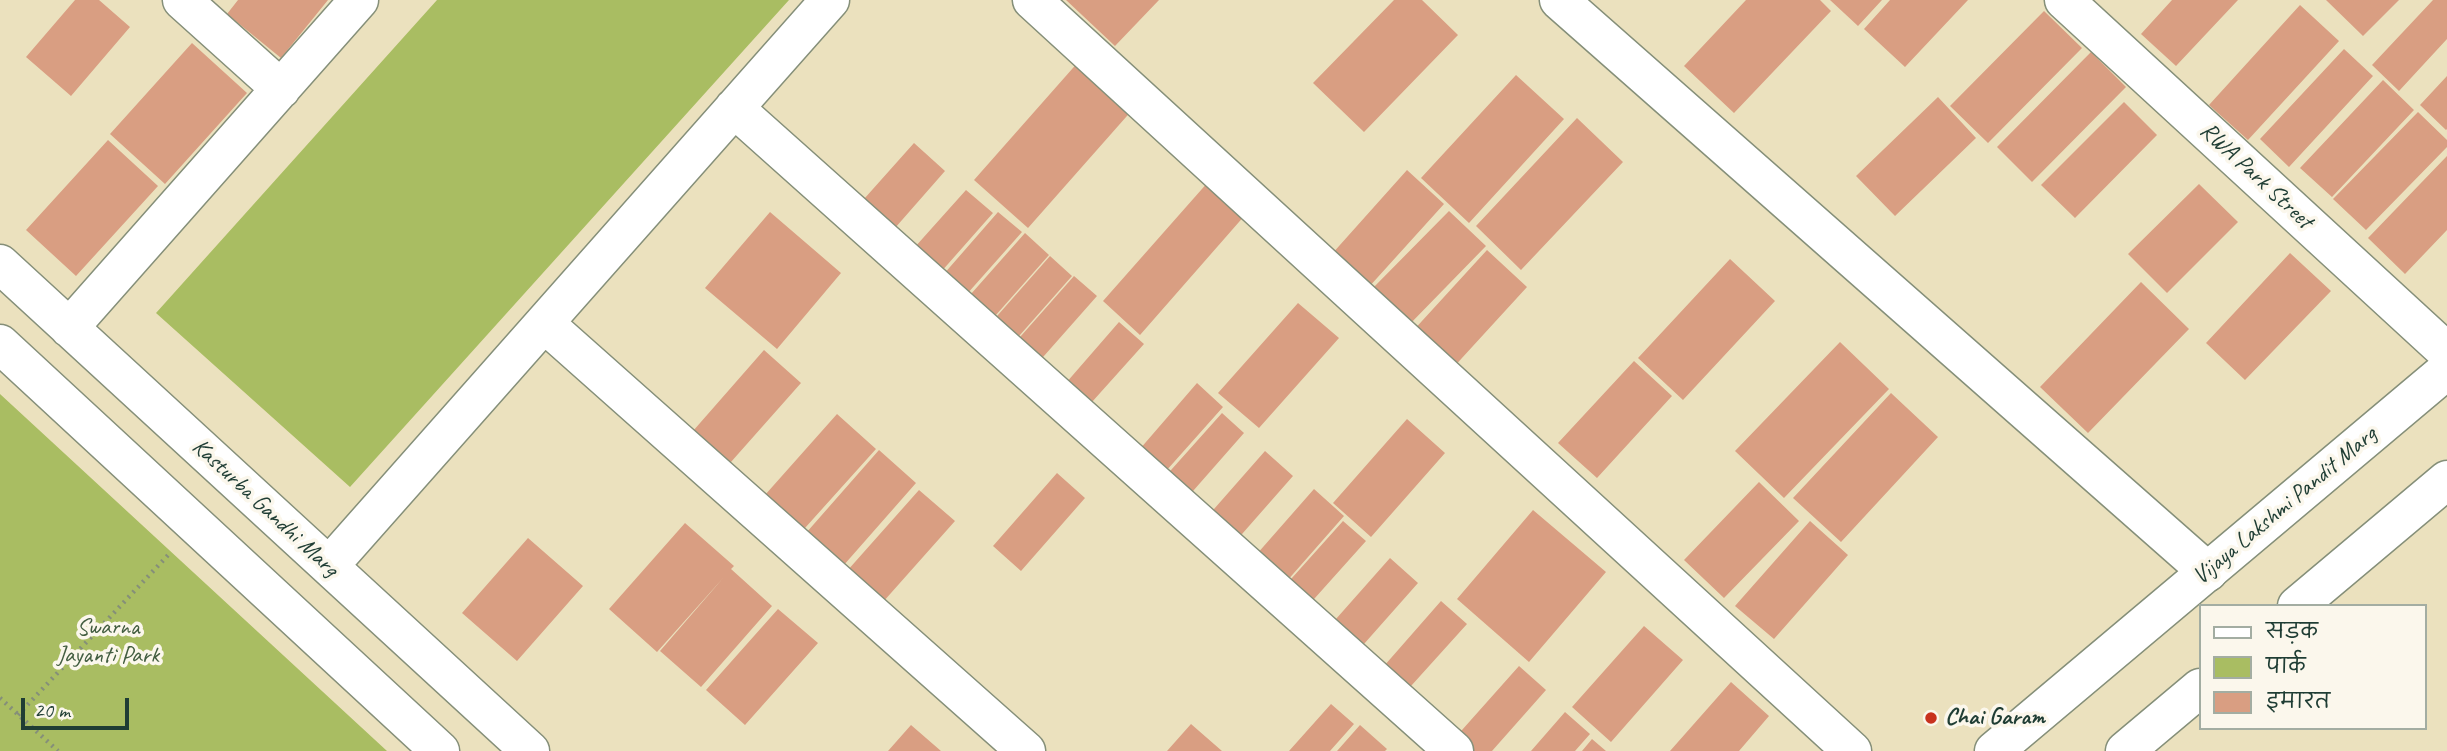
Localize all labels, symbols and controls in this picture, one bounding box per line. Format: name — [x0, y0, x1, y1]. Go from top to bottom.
street label: RWA Park Street — [2194, 117, 2318, 235]
street label: Vijaya Lakshmi Pandit Marg — [2187, 421, 2383, 591]
street label: Kasturba Gandhi Marg — [186, 433, 344, 583]
legend — [2198, 604, 2426, 730]
park label: Swarna Jayanti Park — [57, 614, 159, 670]
text: सड़क — [2266, 618, 2318, 644]
text: पार्क — [2266, 653, 2306, 679]
scale bar — [24, 684, 133, 728]
text: इमारत — [2266, 688, 2330, 714]
text: 20 m — [34, 697, 70, 723]
place label: Chai Garam — [1945, 704, 2045, 732]
marker: Chai Garam — [1923, 710, 1939, 726]

